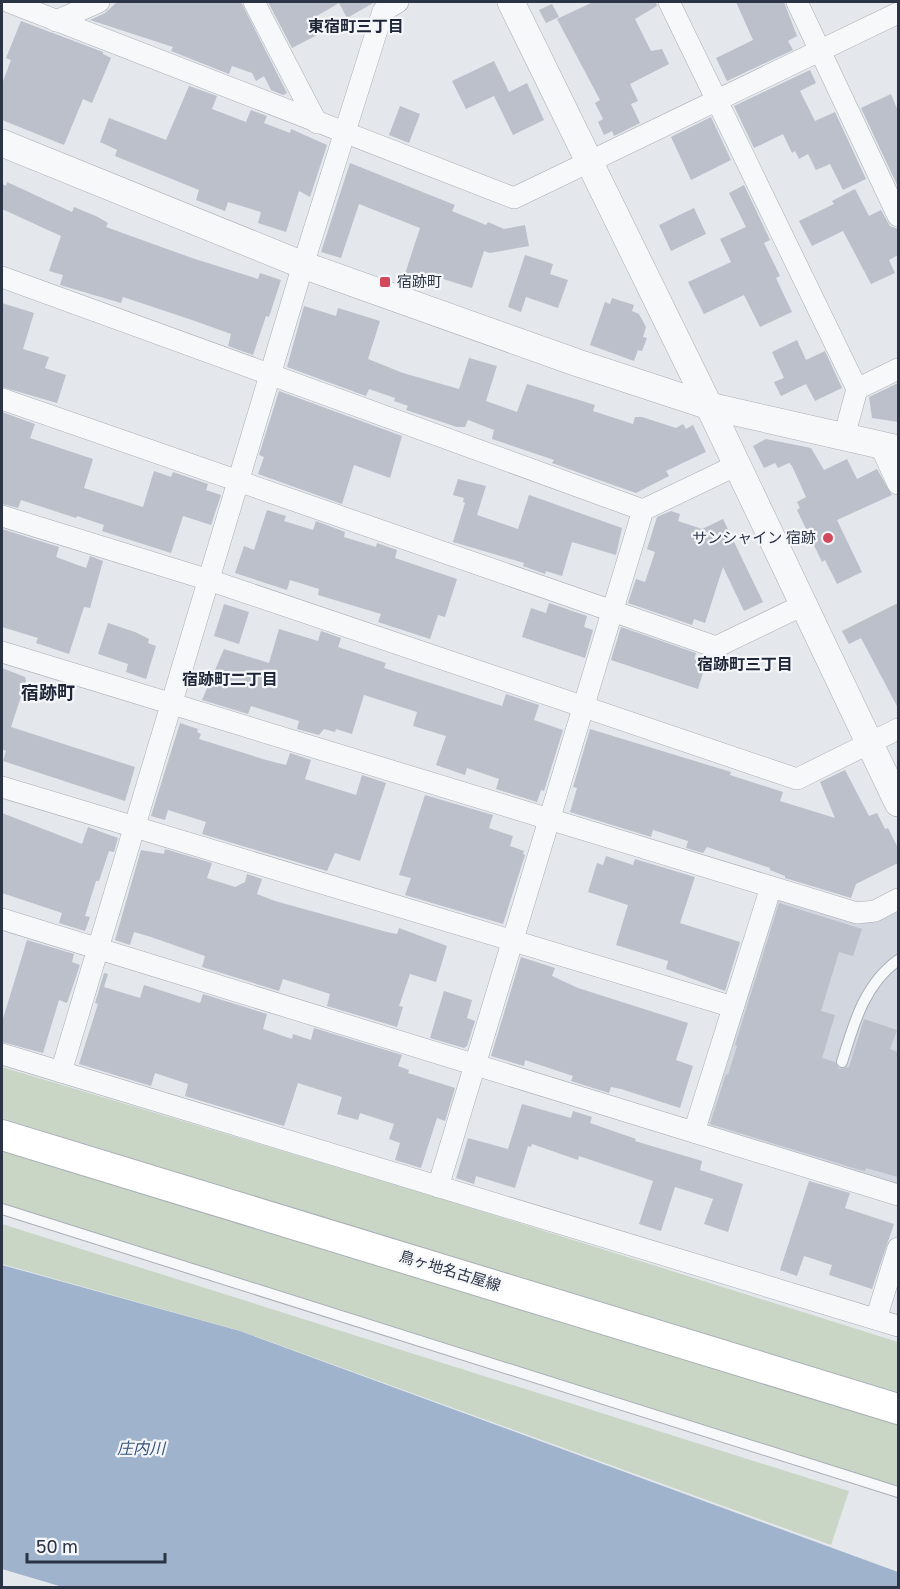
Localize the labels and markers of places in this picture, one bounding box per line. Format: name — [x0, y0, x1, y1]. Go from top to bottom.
place label: 宿跡町 — [397, 272, 442, 290]
marker: 宿跡町 — [378, 275, 392, 289]
place label: サンシャイン 宿跡 — [692, 528, 816, 546]
marker: サンシャイン 宿跡 — [821, 531, 835, 545]

